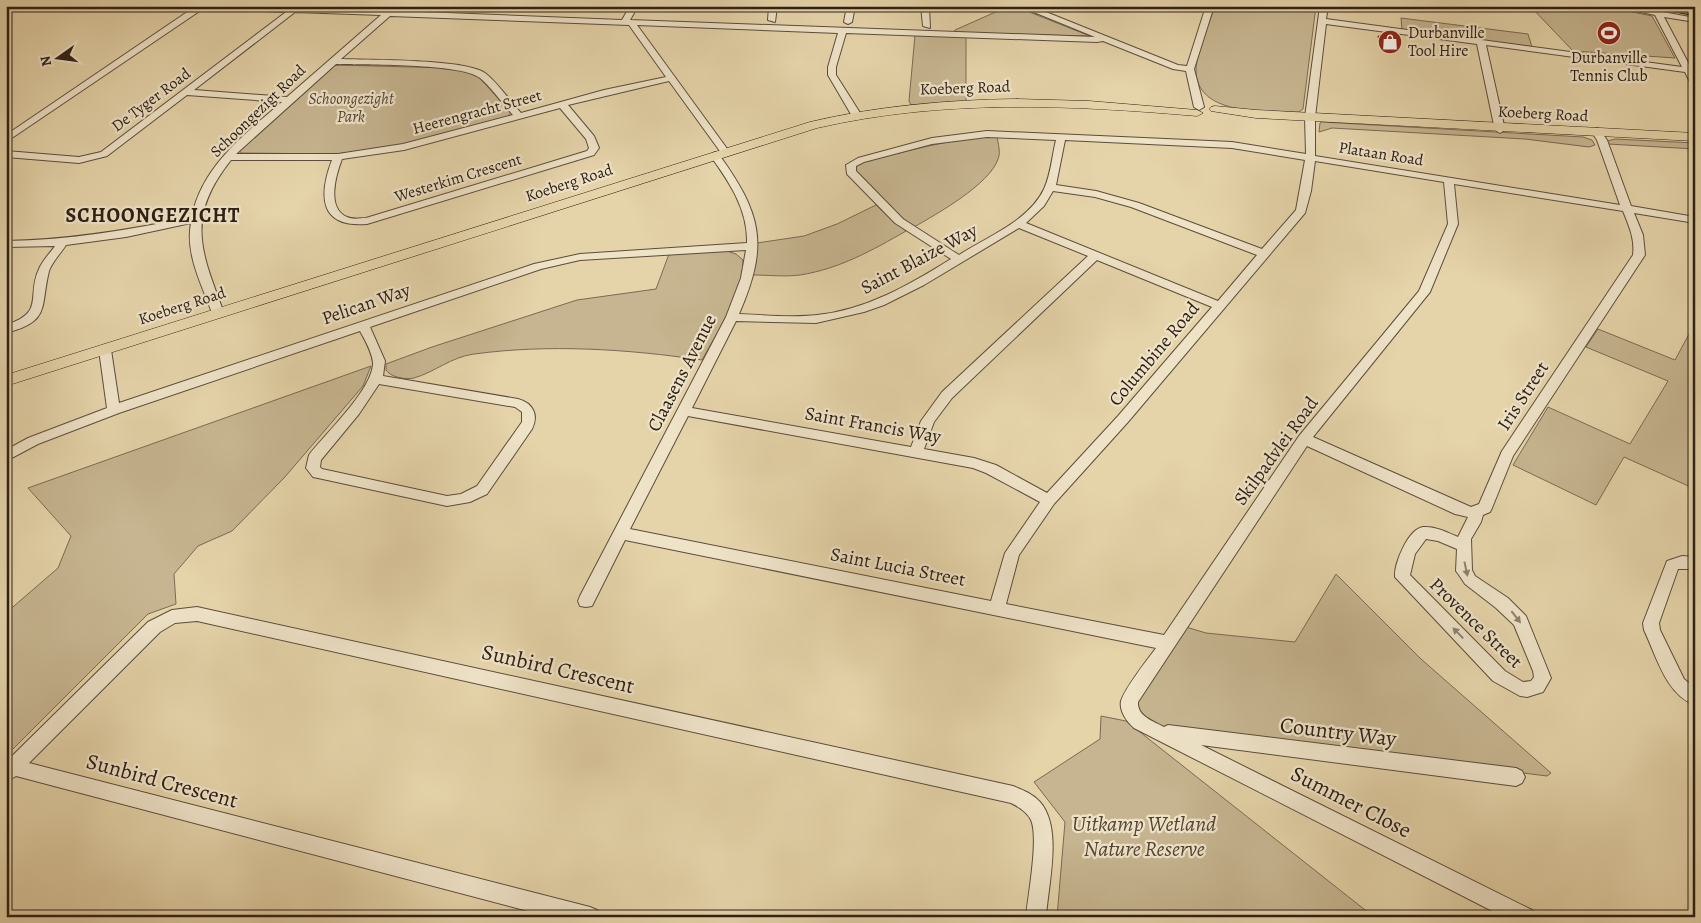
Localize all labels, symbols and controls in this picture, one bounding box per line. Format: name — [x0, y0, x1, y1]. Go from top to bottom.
sports icon: Durbanville Tennis Club — [1596, 20, 1622, 46]
place label: Durbanville Tool Hire — [1408, 22, 1485, 62]
shop icon: Durbanville Tool Hire — [1377, 29, 1403, 55]
north arrow — [32, 32, 82, 82]
place label: Durbanville Tennis Club — [1570, 47, 1648, 87]
text: N — [35, 54, 56, 68]
street label: Schoongezigt Road — [205, 59, 311, 162]
street label: De Tyger Road — [107, 63, 196, 137]
street label: Koeberg Road — [919, 75, 1011, 101]
street label: Heerengracht Street — [410, 84, 544, 140]
park label: Schoongezight Park — [308, 88, 395, 128]
street label: Koeberg Road — [1497, 101, 1589, 127]
street label: Plataan Road — [1337, 136, 1425, 172]
street label: Westerkim Crescent — [391, 148, 524, 208]
street label: Koeberg Road — [523, 158, 616, 207]
district label: SCHOONGEZICHT — [66, 202, 240, 229]
street label: Saint Blaize Way — [856, 217, 982, 301]
street label: Pelican Way — [318, 277, 414, 331]
street label: Koeberg Road — [136, 281, 229, 330]
street label: Columbine Road — [1103, 296, 1206, 412]
street label: Claasens Avenue — [641, 310, 723, 436]
street label: Iris Street — [1491, 356, 1555, 436]
street label: Skilpadvlei Road — [1228, 391, 1325, 511]
street label: Saint Francis Way — [803, 400, 944, 450]
street label: Saint Lucia Street — [828, 541, 968, 593]
one-way arrow — [1462, 561, 1470, 577]
street label: Provence Street — [1424, 572, 1528, 674]
one-way arrow — [1510, 610, 1521, 623]
one-way arrow — [1452, 627, 1464, 639]
street label: Sunbird Crescent — [479, 637, 637, 701]
street label: Country Way — [1278, 710, 1398, 754]
street label: Sunbird Crescent — [83, 746, 241, 816]
street label: Summer Close — [1286, 759, 1416, 845]
park label: Uitkamp Wetland Nature Reserve — [1072, 809, 1216, 864]

